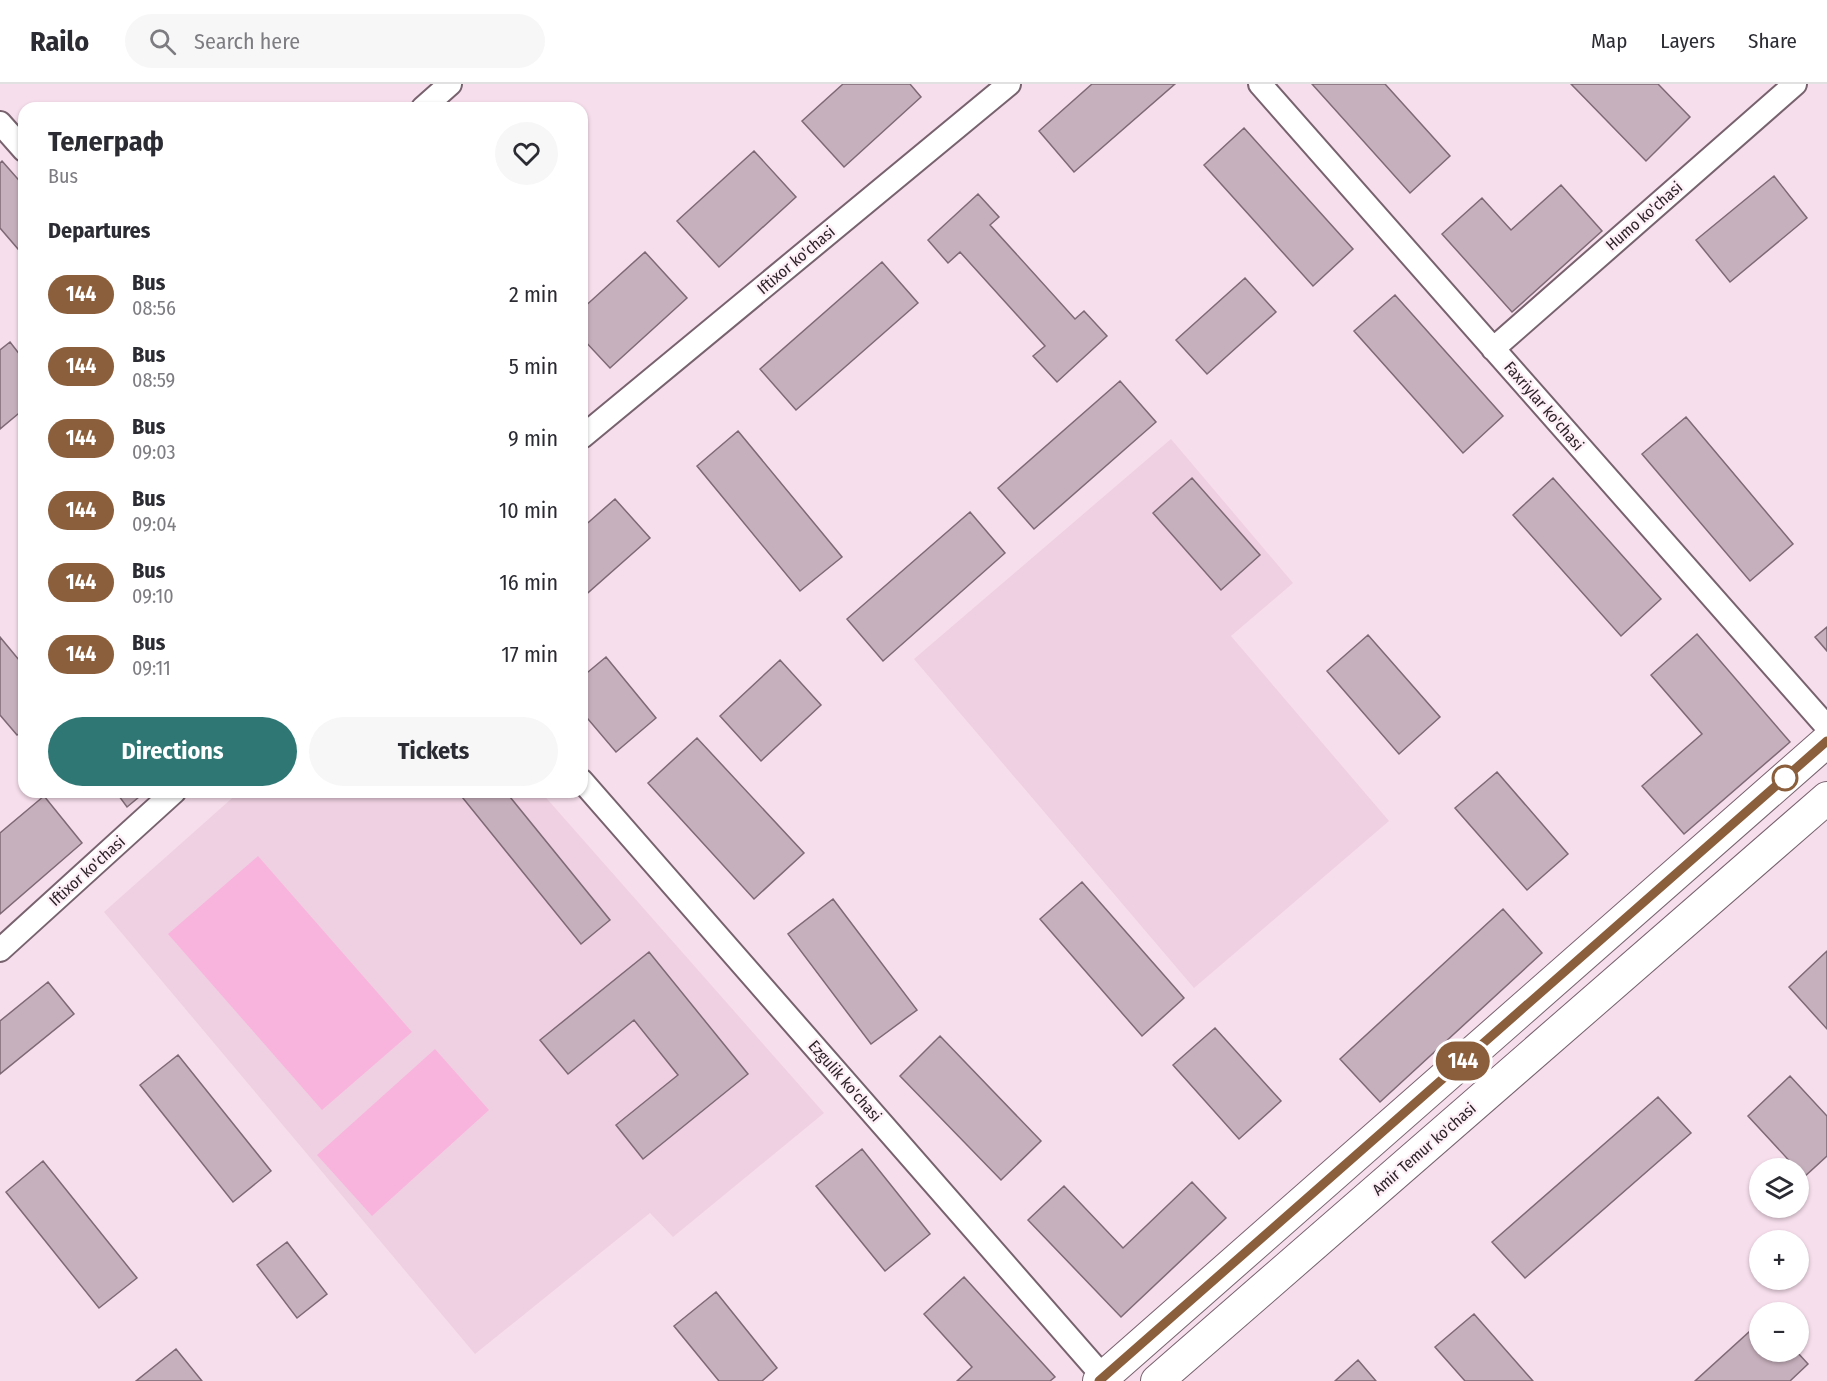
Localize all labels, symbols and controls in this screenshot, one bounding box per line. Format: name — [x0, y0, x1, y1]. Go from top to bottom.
search box — [125, 14, 545, 68]
text: Railo — [30, 25, 89, 58]
icon: search — [146, 25, 179, 58]
text: Search here — [194, 28, 300, 55]
text: Map — [1591, 28, 1627, 54]
text: Layers — [1660, 28, 1715, 54]
text: Share — [1748, 28, 1797, 54]
button: heart — [495, 122, 558, 185]
text: Телеграф — [48, 125, 164, 158]
text: Bus — [48, 164, 78, 188]
street label: Humo ko'chasi — [1602, 178, 1686, 254]
text: Departures — [48, 217, 150, 244]
street label: Iftixor ko'chasi — [753, 222, 839, 298]
text: Bus — [132, 269, 165, 296]
text: 144 — [66, 281, 96, 307]
text: 2 min — [509, 281, 558, 308]
text: 08:56 — [132, 296, 176, 320]
text: Bus — [132, 341, 165, 368]
text: 144 — [66, 353, 96, 379]
text: 5 min — [509, 353, 558, 380]
street label: Faxriylar ko'chasi — [1500, 358, 1588, 454]
text: 08:59 — [132, 368, 175, 392]
text: Bus — [132, 413, 165, 440]
text: 144 — [66, 425, 96, 451]
text: 9 min — [508, 425, 558, 452]
text: 09:03 — [132, 440, 175, 464]
text: Bus — [132, 485, 165, 512]
text: 144 — [66, 497, 96, 523]
text: 10 min — [499, 497, 558, 524]
text: 09:04 — [132, 512, 176, 536]
text: Bus — [132, 557, 165, 584]
text: 144 — [66, 569, 96, 595]
text: 16 min — [499, 569, 558, 596]
text: 09:10 — [132, 584, 174, 608]
text: Bus — [132, 629, 165, 656]
text: 144 — [66, 641, 96, 667]
text: 17 min — [501, 641, 558, 668]
text: 09:11 — [132, 656, 171, 680]
button: Directions — [48, 717, 297, 786]
button: Tickets — [309, 717, 558, 786]
unlabelled marker — [1772, 765, 1798, 791]
street label: Iftixor ko'chasi — [45, 832, 129, 910]
street label: Ezgulik ko'chasi — [805, 1036, 885, 1126]
line badge: 144 — [1428, 1042, 1498, 1080]
text: 144 — [1448, 1048, 1478, 1074]
street label: Amir Temur ko'chasi — [1368, 1099, 1480, 1199]
map controls — [1749, 1158, 1809, 1362]
button: layers — [1749, 1158, 1809, 1218]
button: + — [1749, 1230, 1809, 1290]
button: − — [1749, 1302, 1809, 1362]

